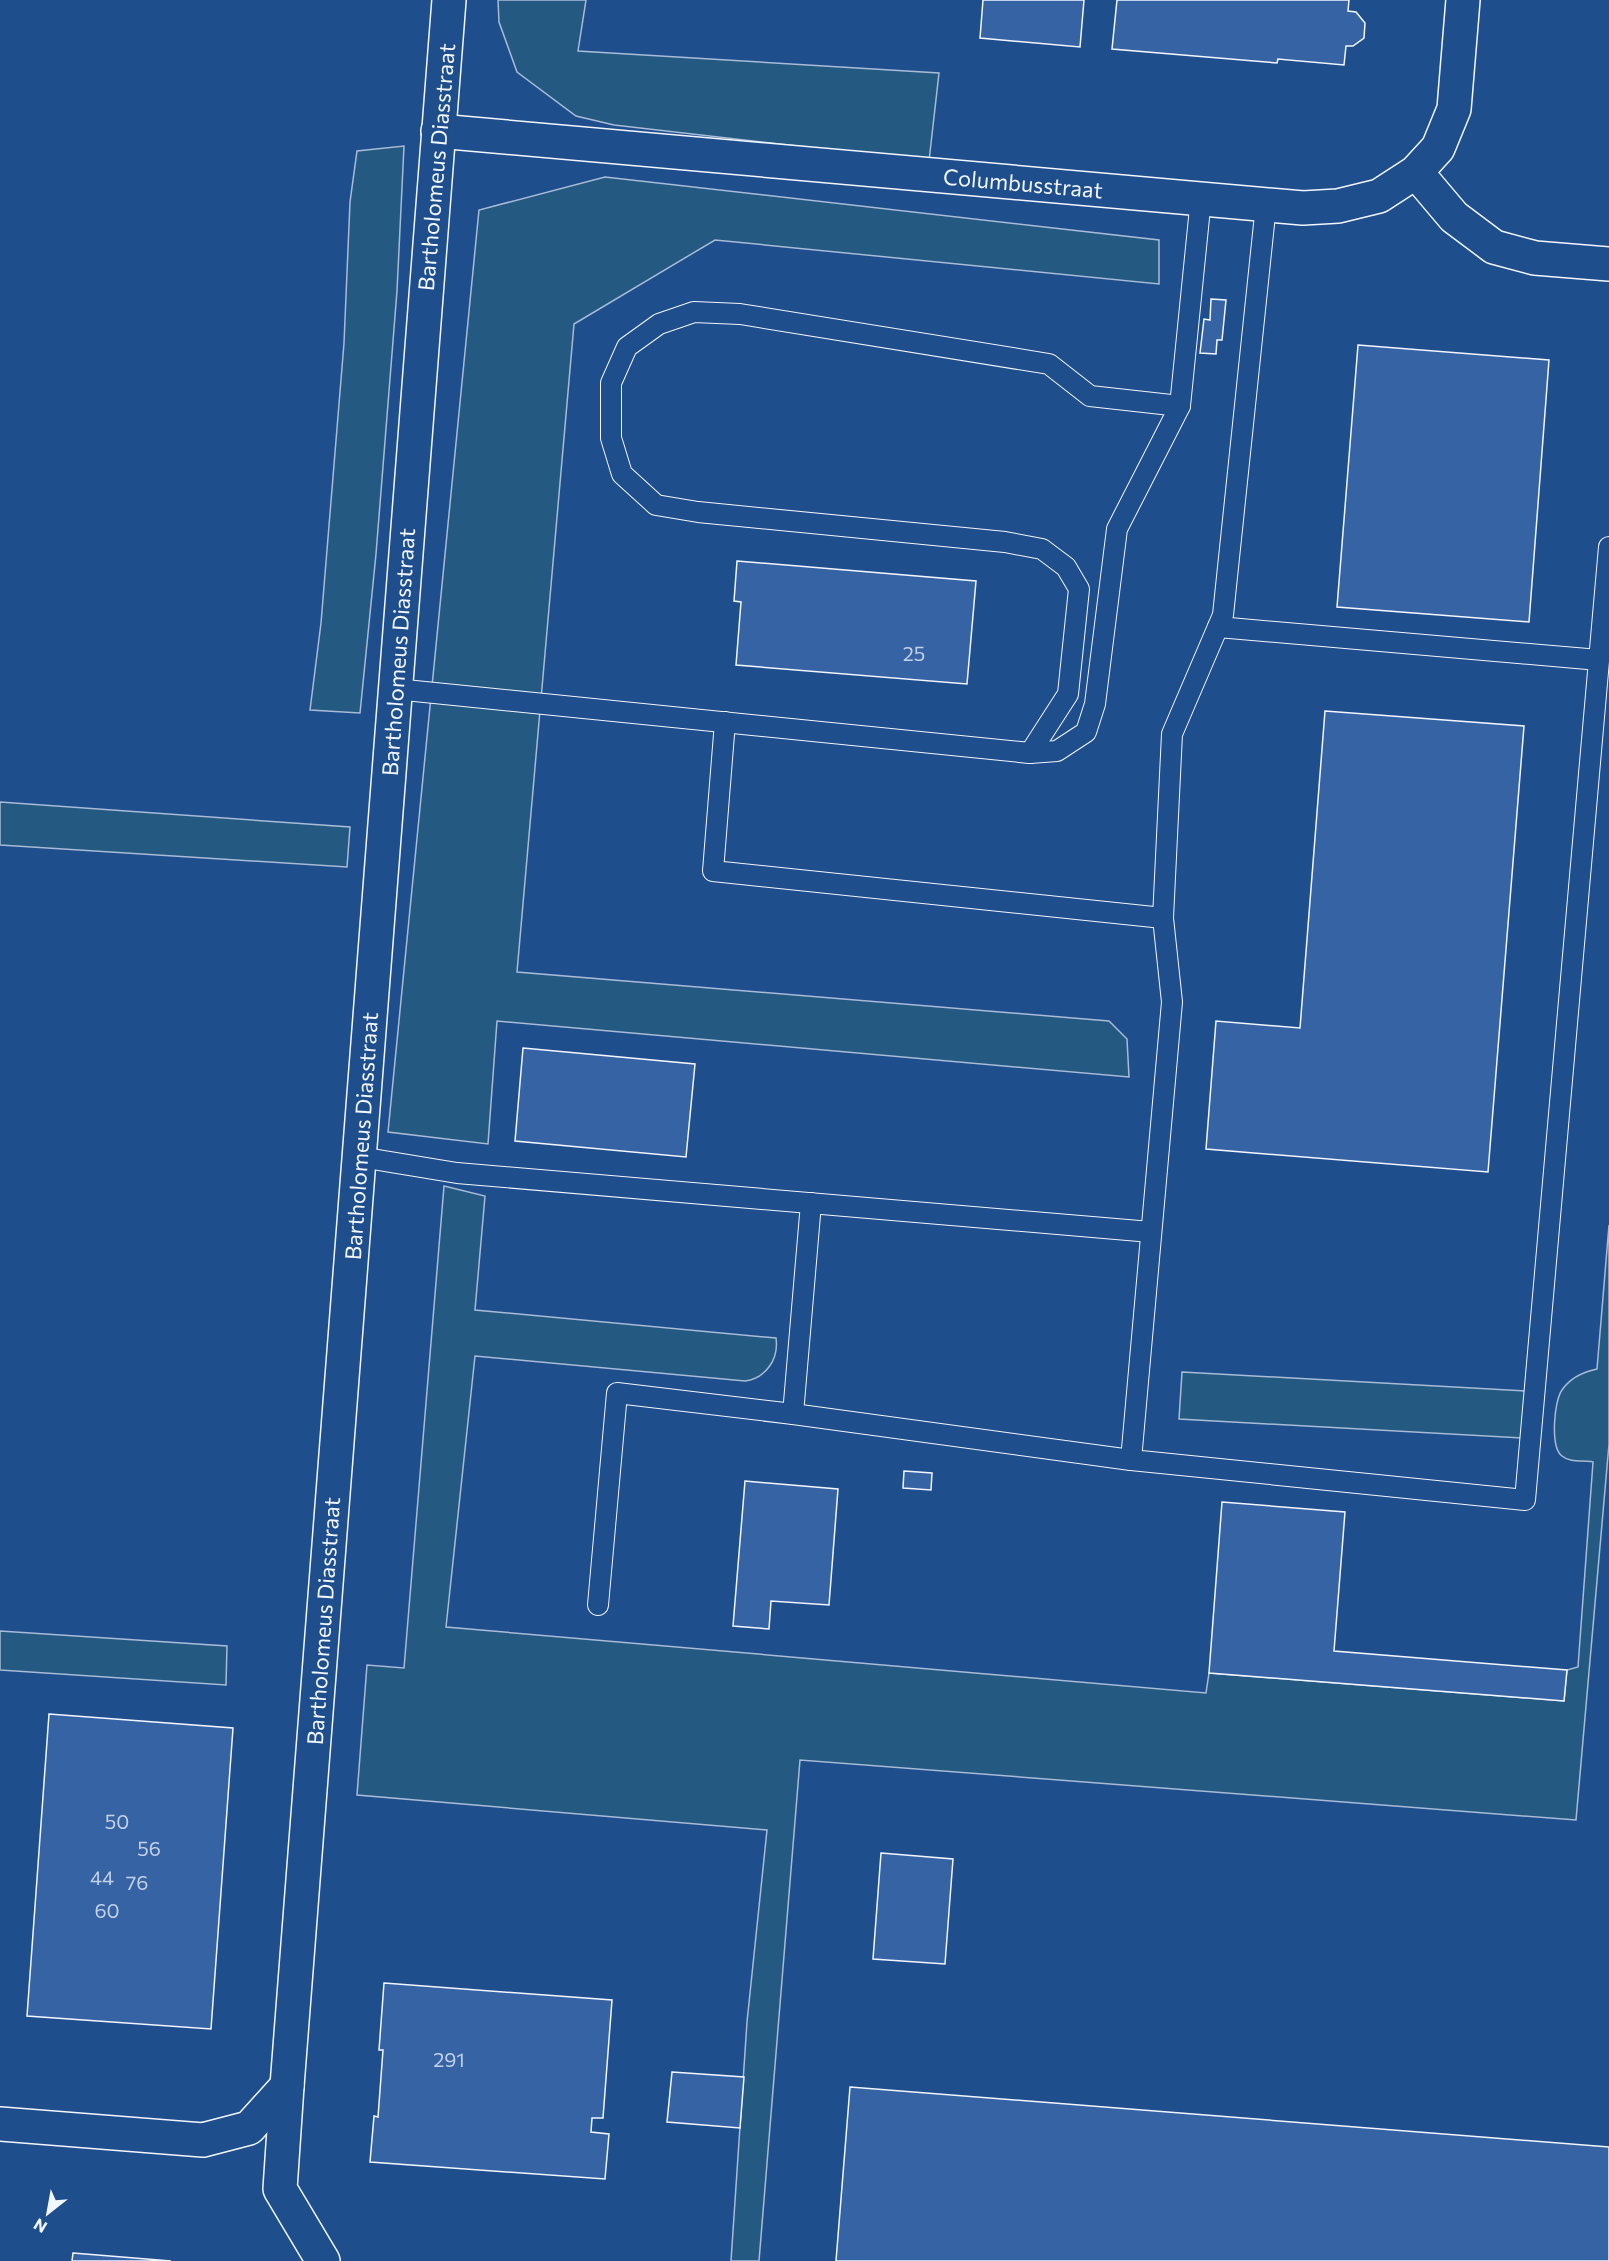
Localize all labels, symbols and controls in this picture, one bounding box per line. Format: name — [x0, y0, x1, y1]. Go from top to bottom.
street label: Bartholomeus Diasstraat — [412, 42, 460, 292]
street label: Columbusstraat — [942, 163, 1104, 203]
street label: Bartholomeus Diasstraat — [376, 527, 420, 777]
house number: 25 — [903, 641, 925, 665]
street label: Bartholomeus Diasstraat — [339, 1011, 383, 1261]
street label: Bartholomeus Diasstraat — [301, 1496, 345, 1746]
house number: 50 — [105, 1809, 129, 1833]
house number: 56 — [137, 1836, 161, 1860]
house number: 44 — [90, 1865, 114, 1889]
house number: 76 — [126, 1870, 148, 1894]
house number: 60 — [94, 1898, 120, 1922]
house number: 291 — [433, 2047, 465, 2071]
north arrow — [18, 2183, 78, 2243]
text: N — [30, 2215, 50, 2238]

